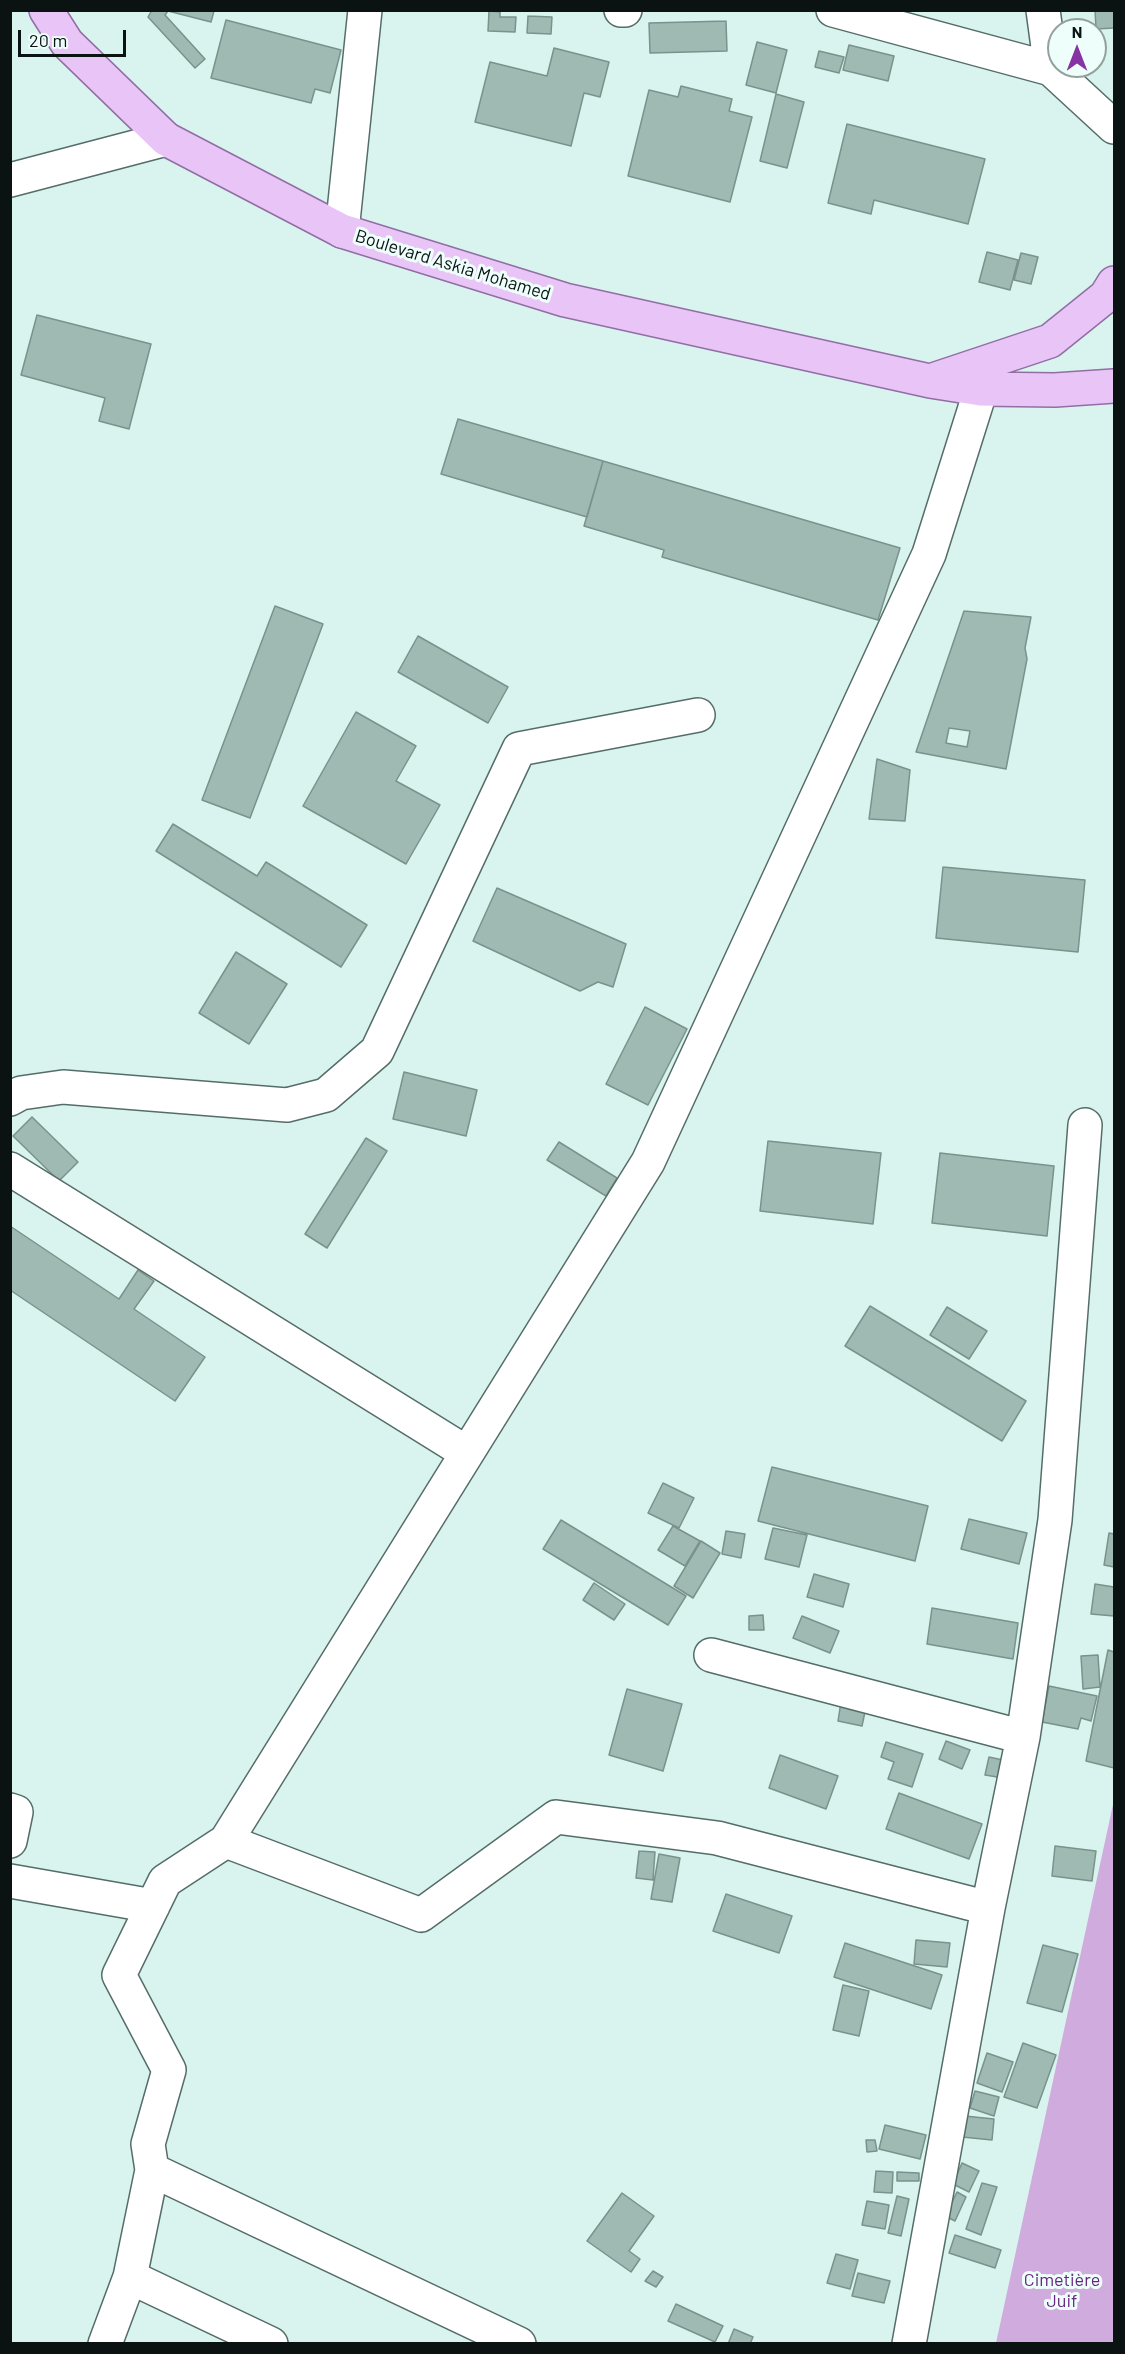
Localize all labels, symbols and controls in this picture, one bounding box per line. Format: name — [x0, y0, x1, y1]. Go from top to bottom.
scale bar — [21, 18, 129, 56]
north arrow — [1047, 18, 1107, 78]
text: N — [1072, 22, 1082, 41]
text: 20 m — [29, 29, 67, 51]
street label: Boulevard Askia Mohamed — [353, 225, 553, 305]
park label: Cimetière Juif — [1024, 2269, 1100, 2312]

